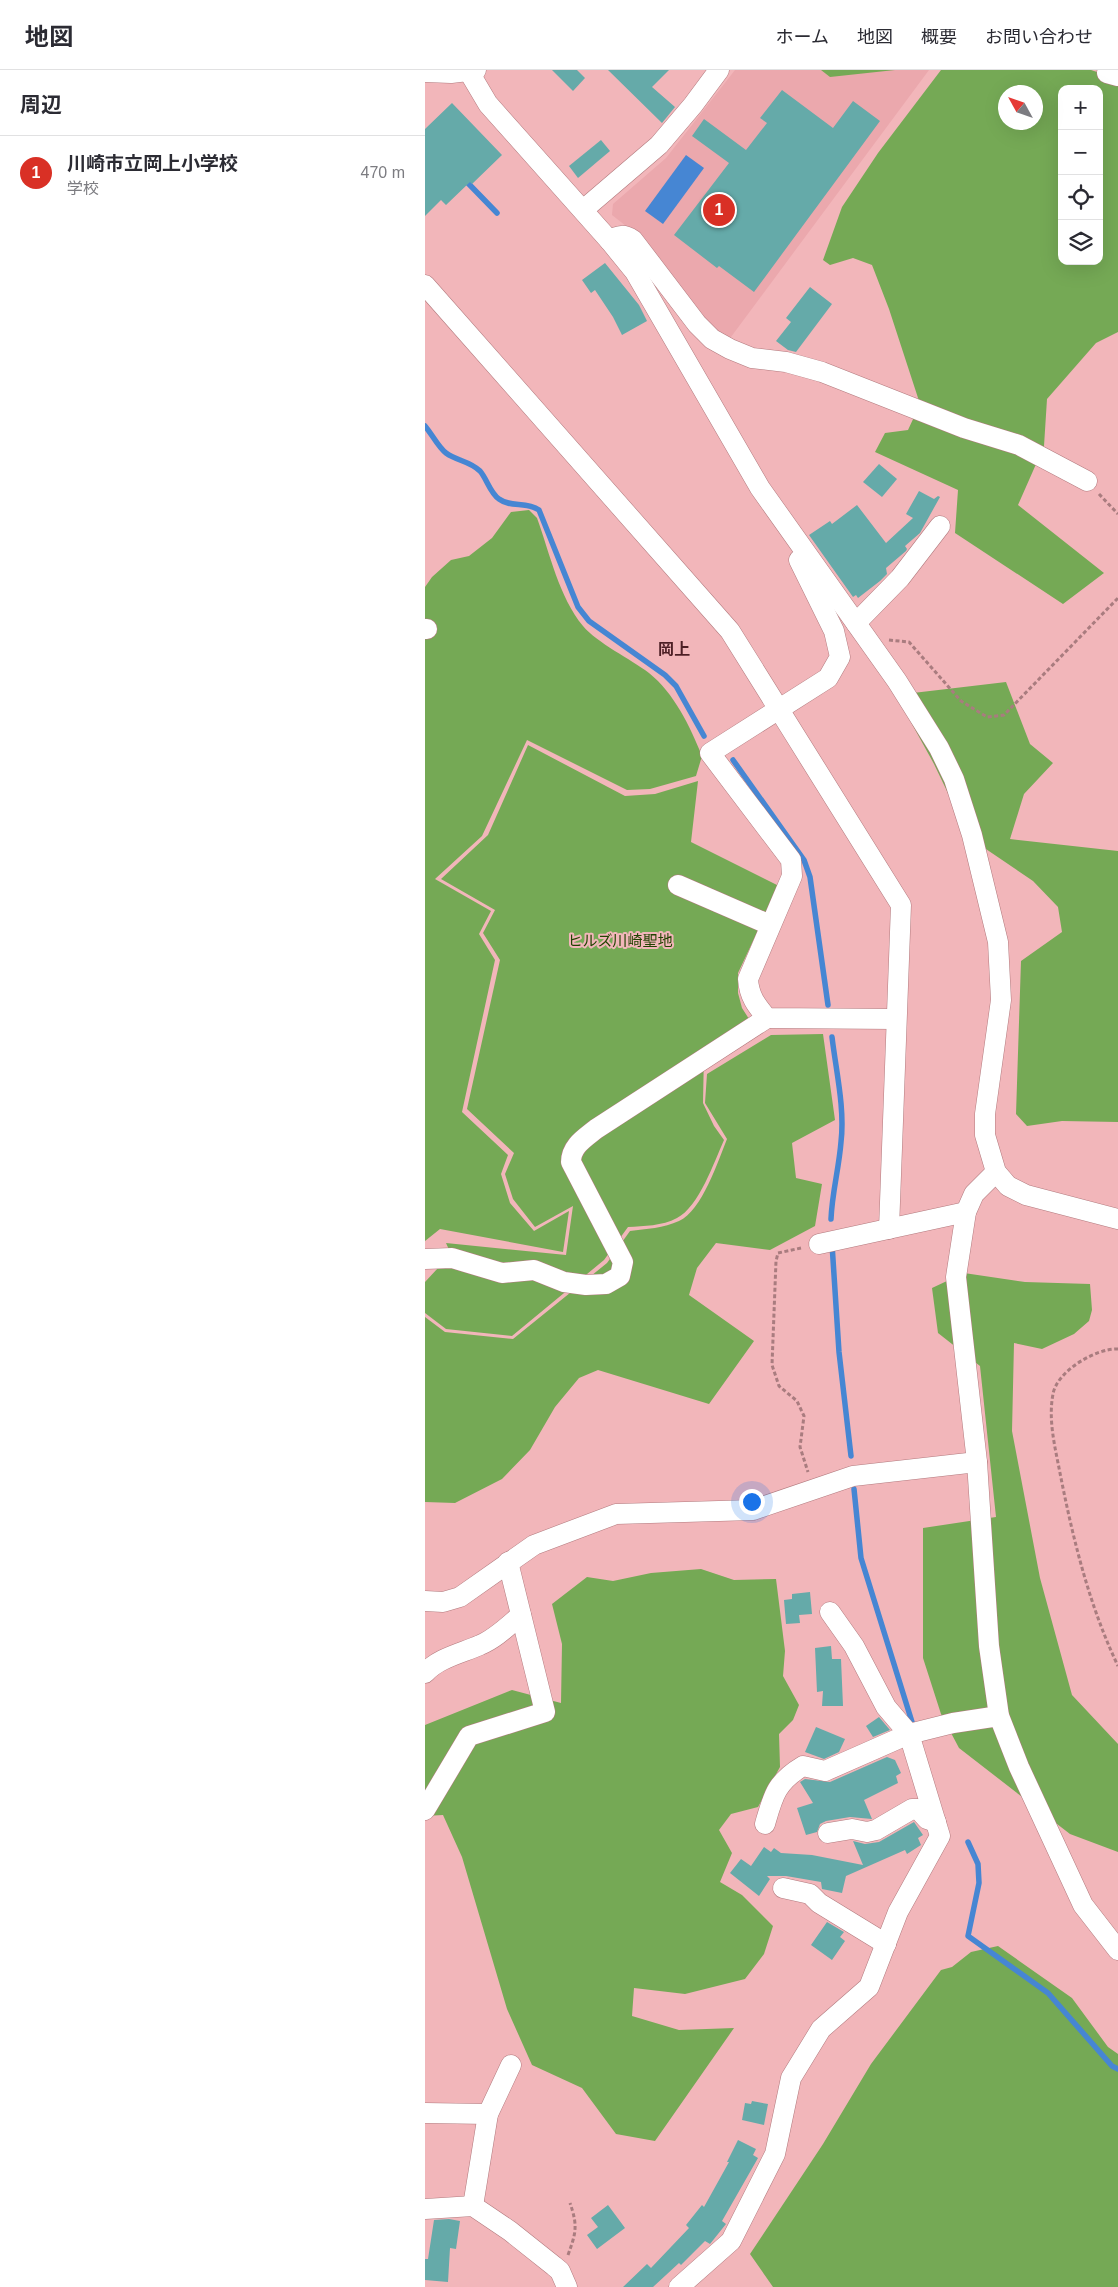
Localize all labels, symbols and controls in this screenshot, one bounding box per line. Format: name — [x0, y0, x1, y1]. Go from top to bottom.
text: 地図 — [25, 23, 73, 50]
text: ホーム — [776, 27, 829, 47]
text: 地図 — [857, 27, 893, 47]
text: 概要 — [921, 27, 957, 47]
text: お問い合わせ — [985, 27, 1093, 47]
north arrow — [998, 85, 1043, 130]
map controls — [1058, 85, 1103, 265]
button: + — [1058, 85, 1103, 130]
text: 周辺 — [20, 93, 62, 116]
button: − — [1058, 130, 1103, 175]
text: 川崎市立岡上小学校 — [67, 153, 238, 174]
text: 1 — [32, 164, 40, 181]
text: 470 m — [361, 164, 405, 181]
button: locate — [1058, 175, 1103, 220]
text: 学校 — [67, 180, 99, 197]
pin: 1 — [703, 191, 735, 229]
button: layers — [1058, 220, 1103, 265]
district label: 岡上 — [658, 641, 690, 658]
park label: ヒルズ川崎聖地 — [567, 932, 673, 949]
your location — [739, 1489, 765, 1515]

